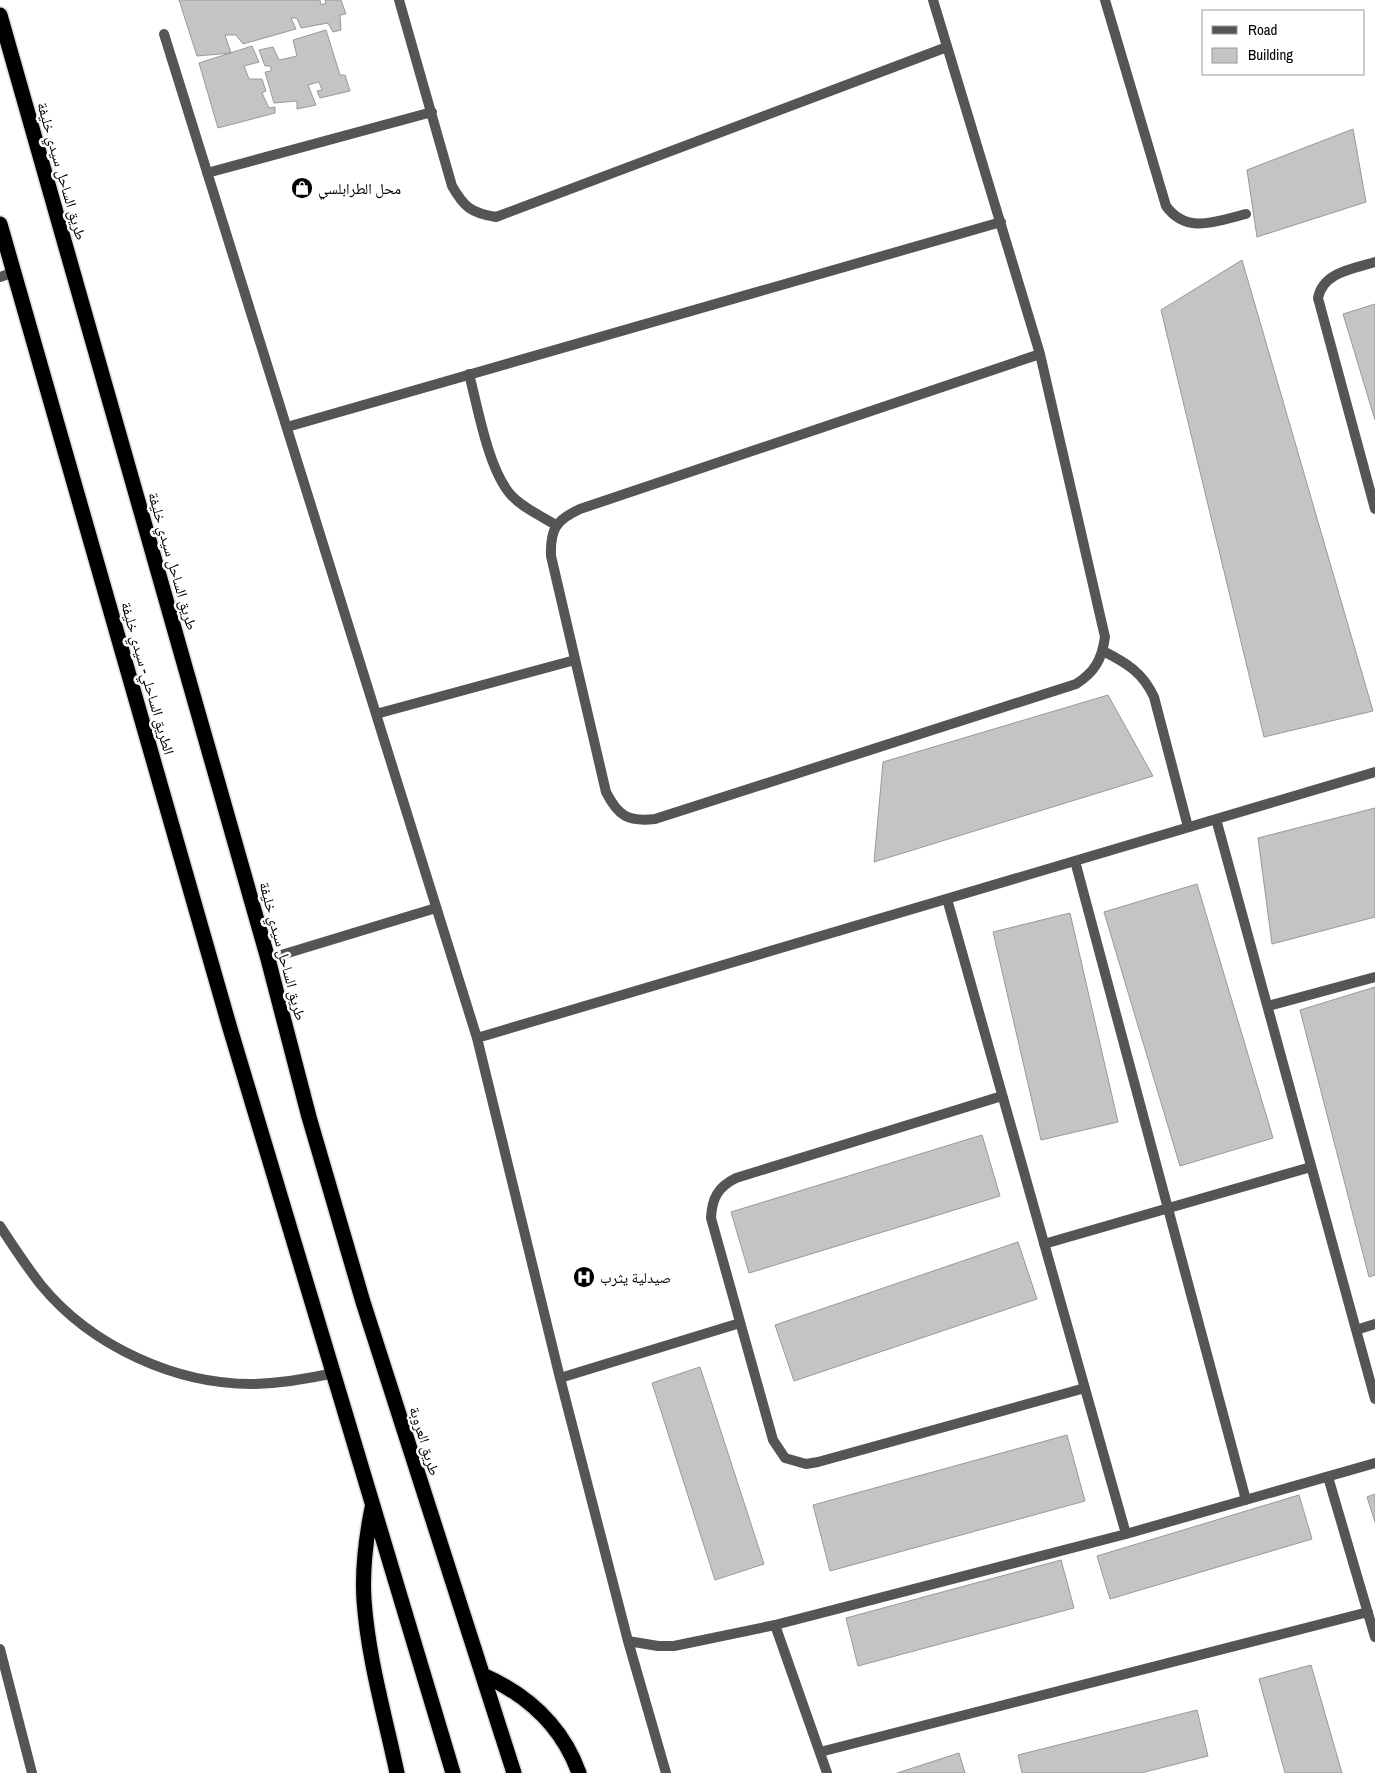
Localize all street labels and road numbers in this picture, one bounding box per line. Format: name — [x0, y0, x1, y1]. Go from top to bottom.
street label: طريق الساحل سيدي خليفة — [30, 99, 92, 243]
street label: طريق الساحل سيدي خليفة — [141, 489, 203, 633]
street label: الطريق الساحلي- سيدي خليفة — [114, 599, 180, 757]
street label: طريق الساحل سيدي خليفة — [253, 879, 312, 1023]
street label: طريق العروبة — [405, 1404, 445, 1478]

